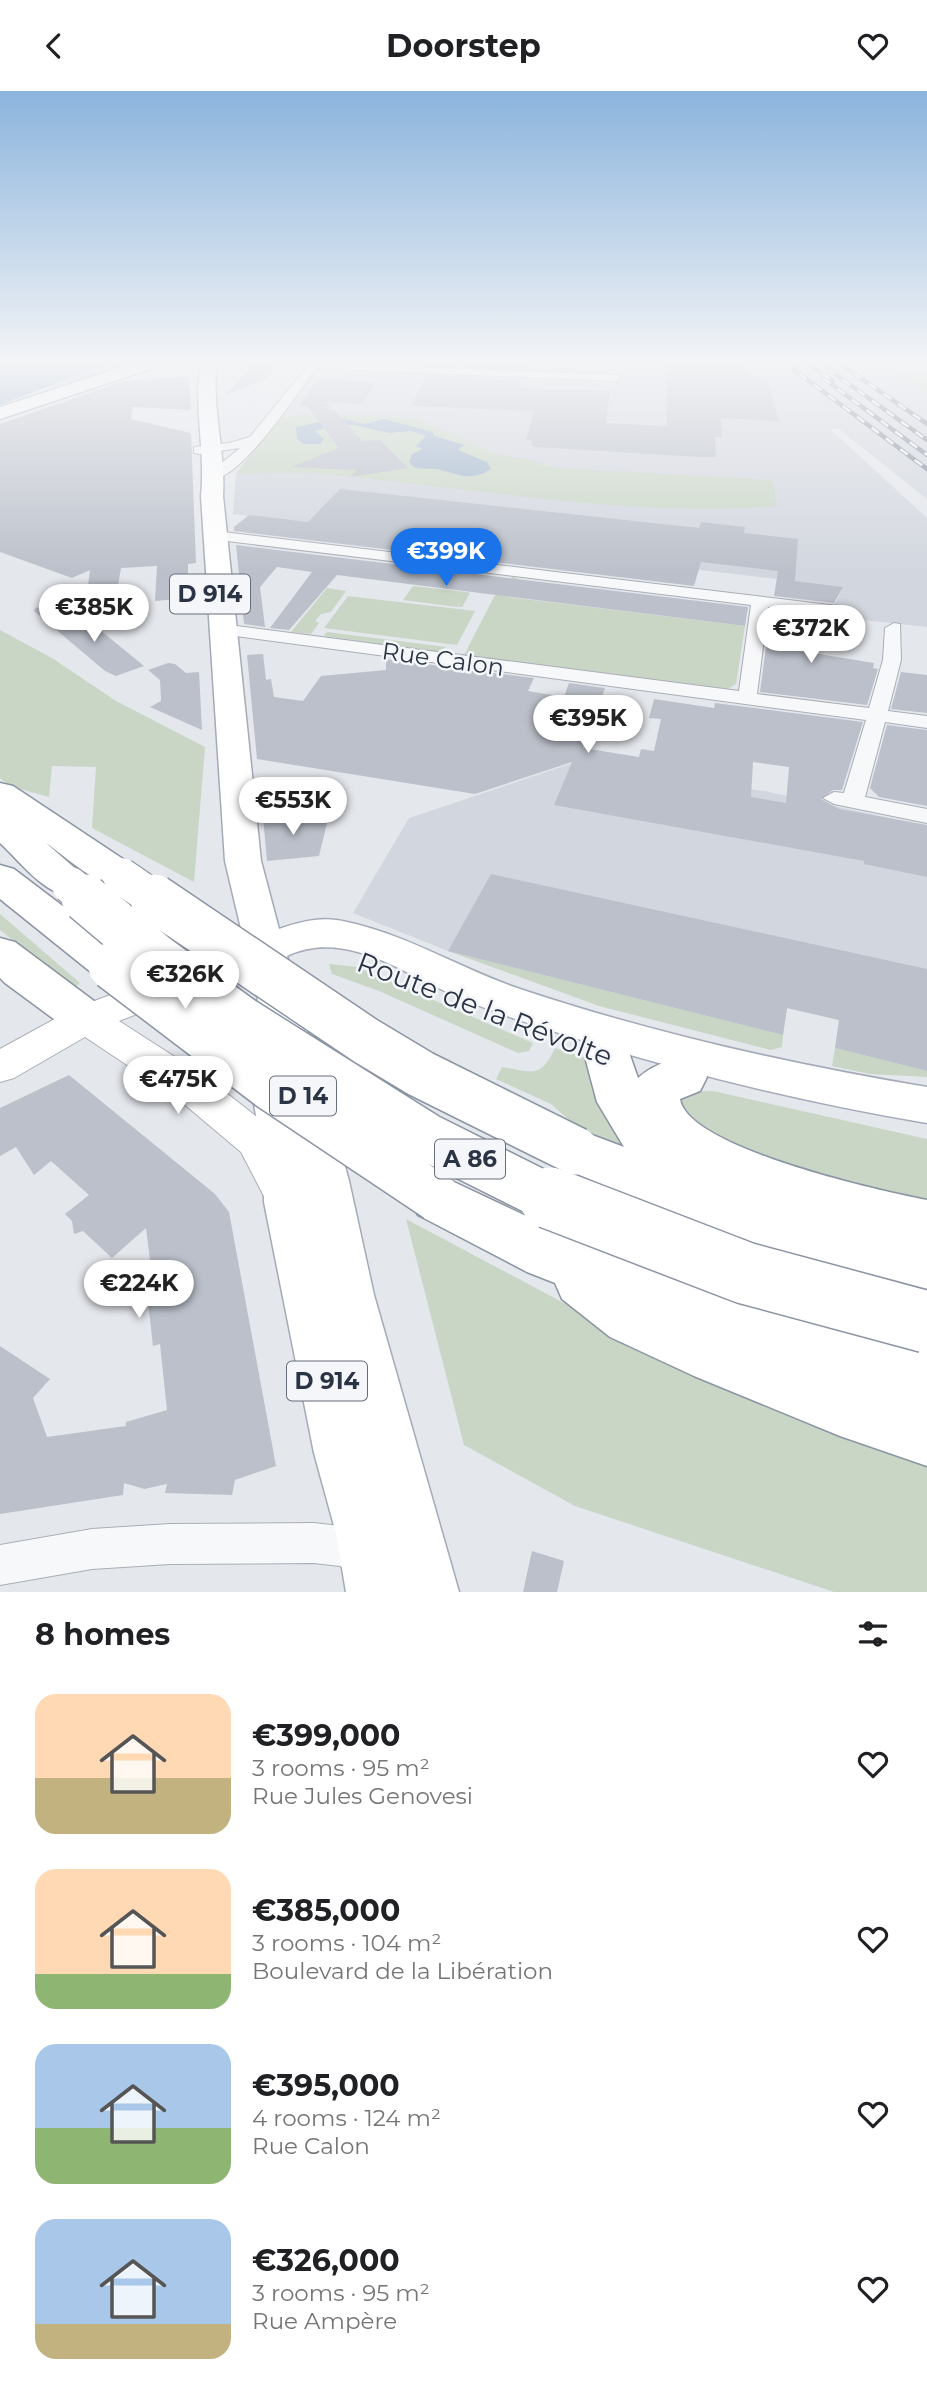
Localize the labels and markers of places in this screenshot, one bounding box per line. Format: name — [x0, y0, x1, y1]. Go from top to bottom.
pin: €399K — [397, 529, 495, 588]
pin: €385K — [45, 585, 143, 644]
pin: €372K — [762, 605, 860, 665]
pin: €395K — [539, 695, 637, 755]
pin: €553K — [244, 777, 342, 837]
pin: €326K — [136, 951, 234, 1011]
pin: €475K — [129, 1056, 227, 1116]
pin: €224K — [90, 1261, 188, 1320]

